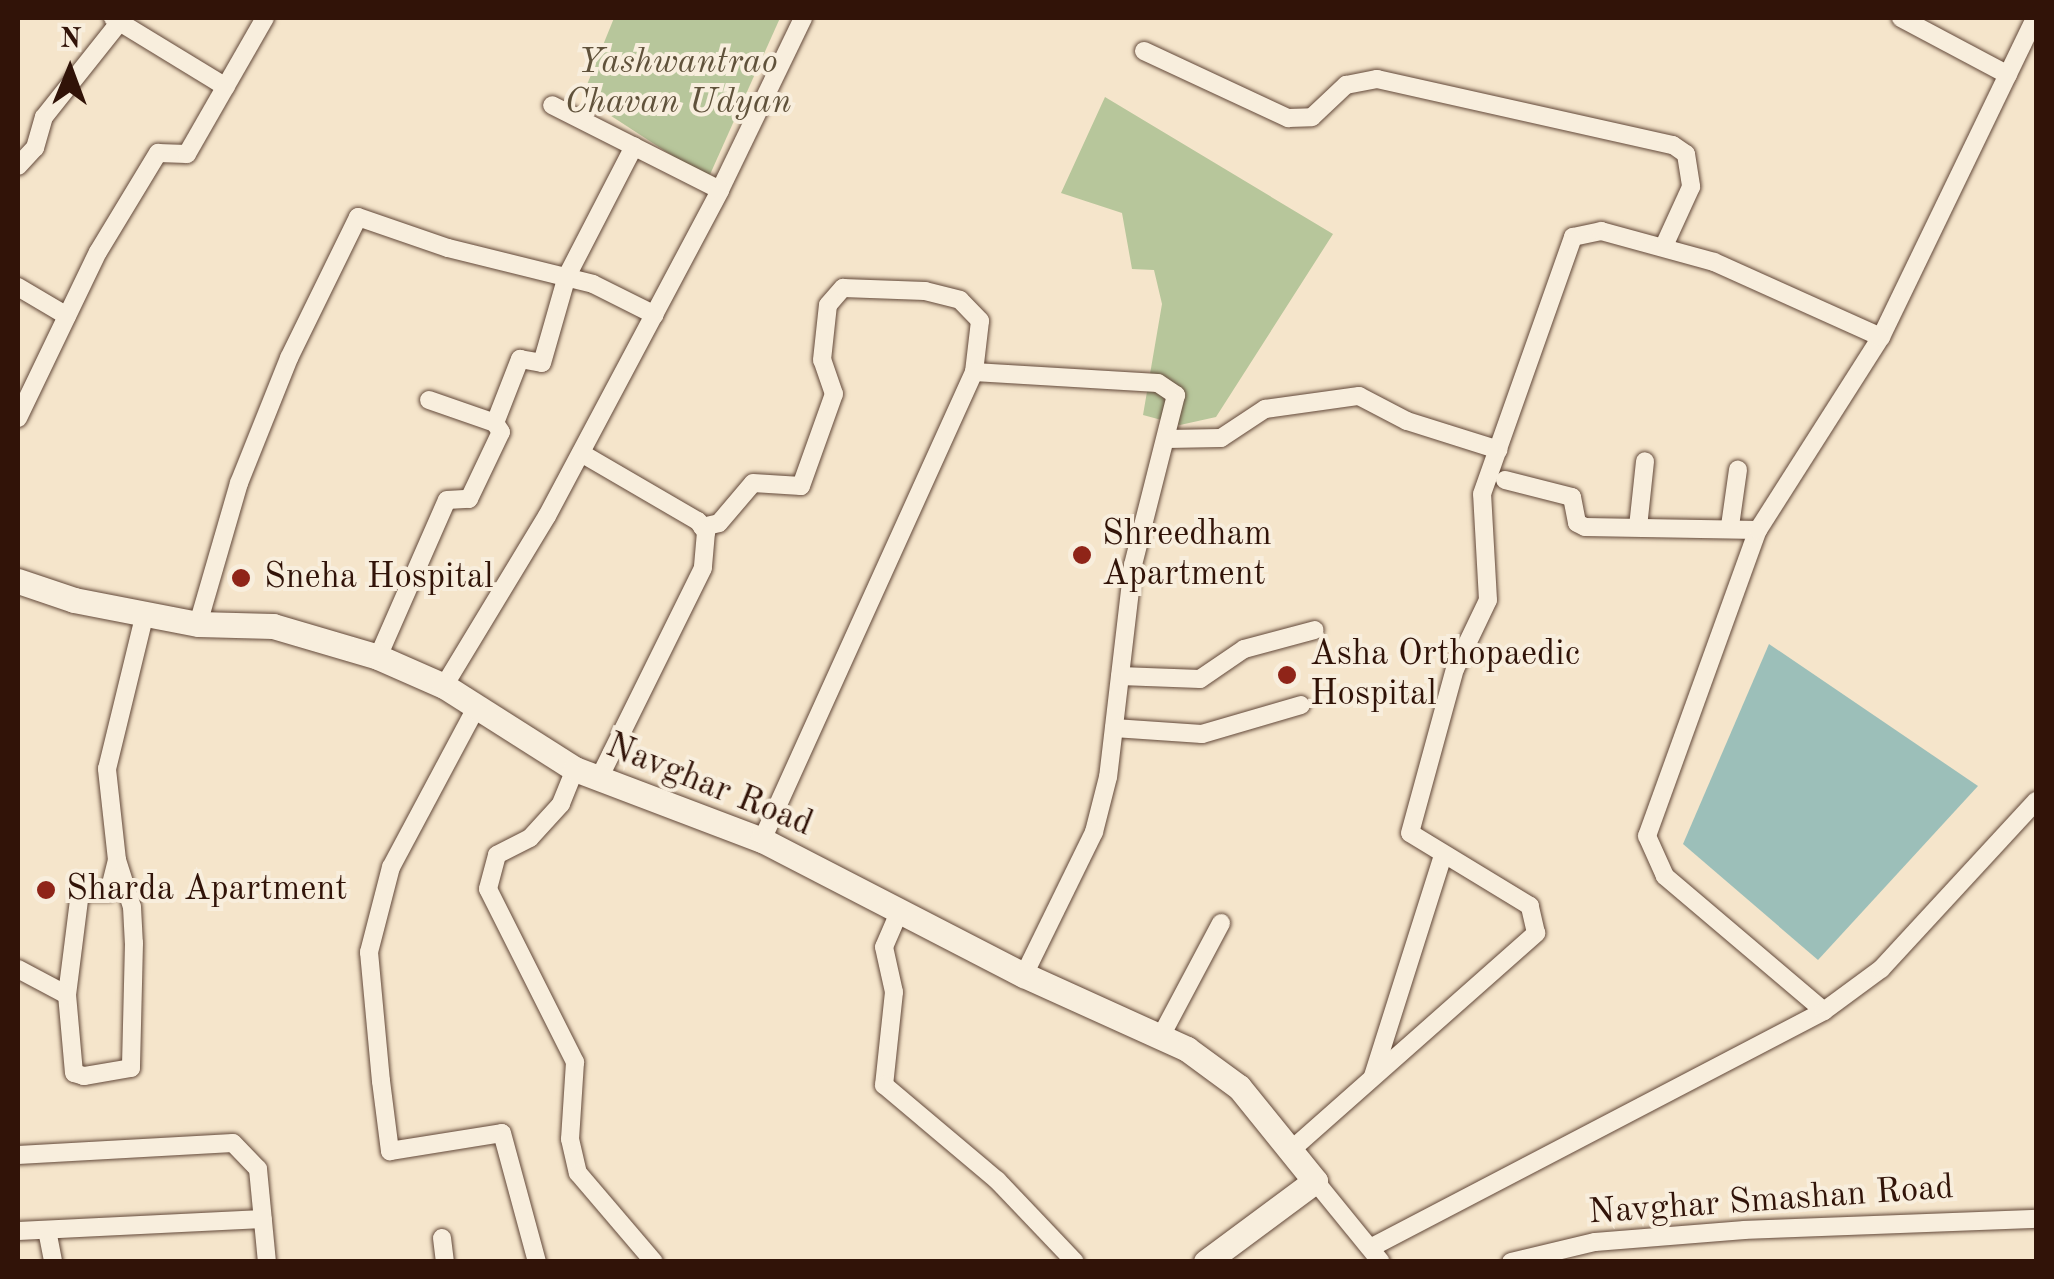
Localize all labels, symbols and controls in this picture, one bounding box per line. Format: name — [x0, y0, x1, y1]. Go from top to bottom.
north arrow — [20, 20, 120, 120]
text: N — [60, 26, 81, 54]
park label: Yashwantrao Chavan Udyan — [564, 42, 792, 124]
place label: Shreedham Apartment — [1102, 514, 1272, 596]
marker: Shreedham Apartment — [1071, 544, 1093, 566]
place label: Sneha Hospital — [264, 557, 494, 599]
marker: Sneha Hospital — [228, 565, 254, 591]
place label: Asha Orthopaedic Hospital — [1310, 634, 1580, 716]
marker: Asha Orthopaedic Hospital — [1274, 662, 1300, 688]
street label: Navghar Road — [600, 726, 818, 846]
place label: Sharda Apartment — [66, 869, 348, 911]
marker: Sharda Apartment — [35, 879, 57, 901]
street label: Navghar Smashan Road — [1587, 1167, 1955, 1235]

